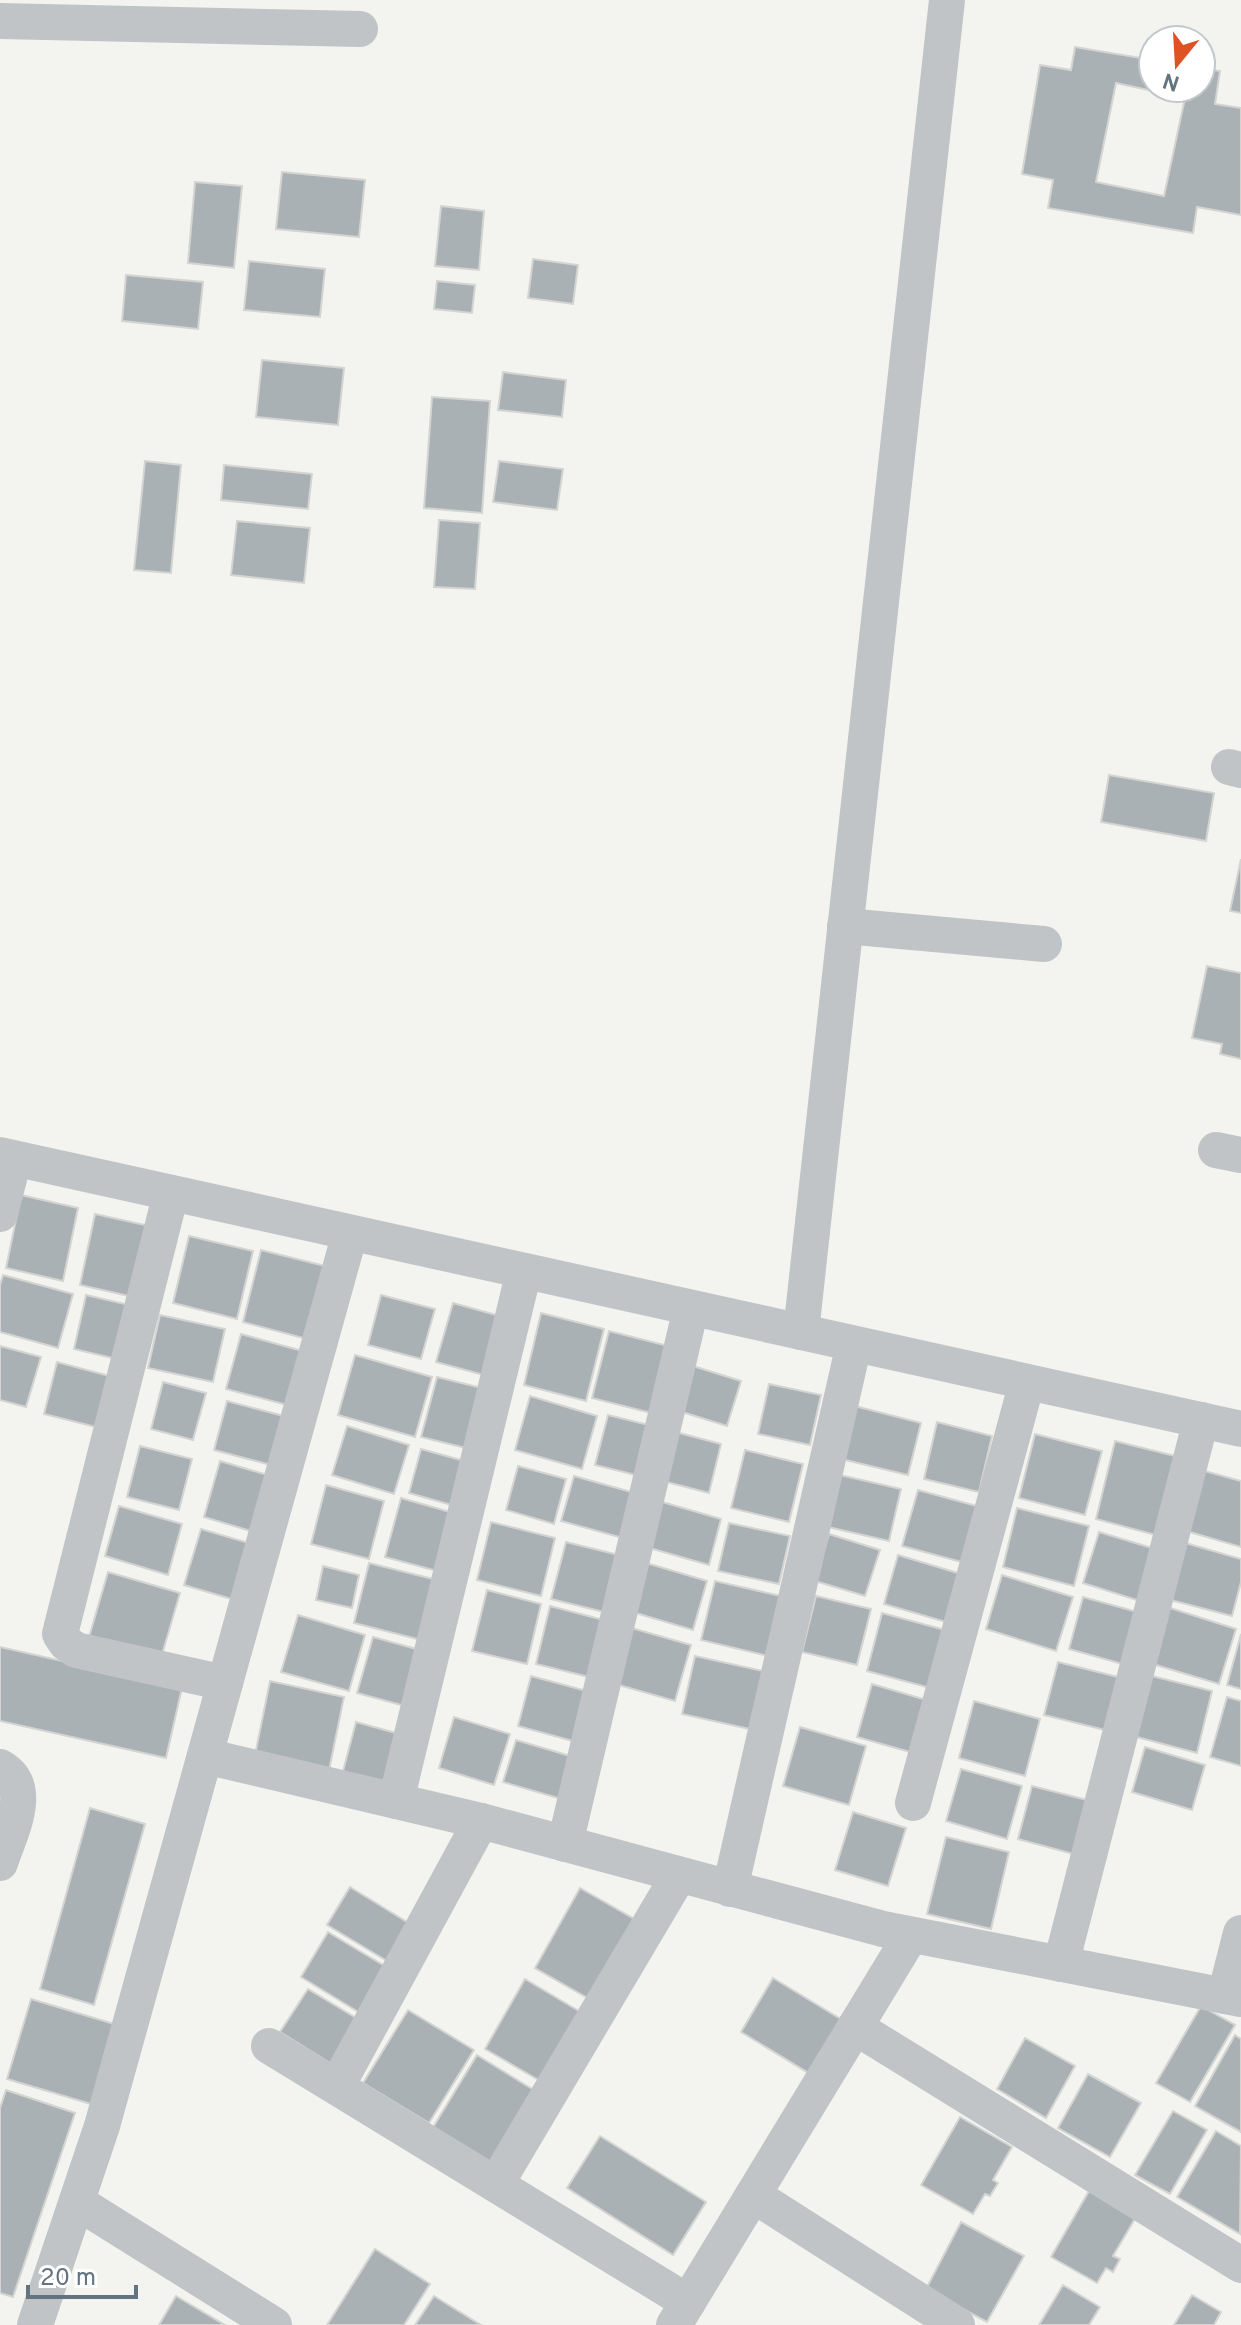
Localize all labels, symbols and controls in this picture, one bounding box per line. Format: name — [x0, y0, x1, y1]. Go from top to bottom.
north arrow — [1137, 24, 1217, 104]
text: N — [1160, 65, 1183, 96]
scale bar — [28, 2249, 136, 2299]
text: 20 m — [40, 2264, 96, 2294]

